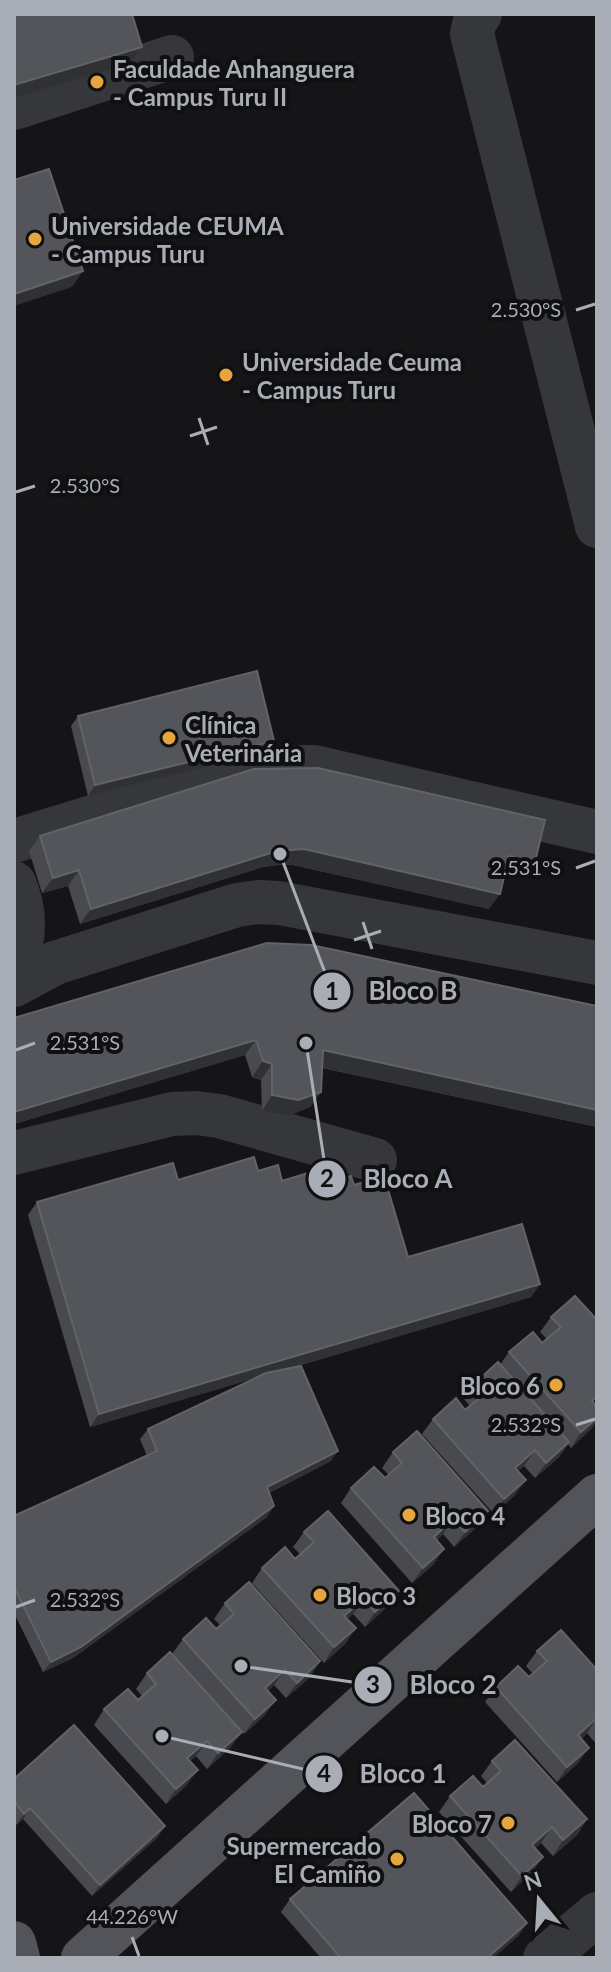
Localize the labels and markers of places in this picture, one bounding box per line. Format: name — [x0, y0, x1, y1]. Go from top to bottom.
place label: Faculdade Anhanguera - Campus Turu II — [113, 54, 355, 111]
marker: Faculdade Anhanguera - Campus Turu II — [88, 73, 106, 91]
place label: Universidade CEUMA - Campus Turu — [51, 211, 284, 268]
marker: Universidade CEUMA - Campus Turu — [26, 230, 44, 248]
place label: Universidade Ceuma - Campus Turu — [242, 347, 462, 404]
marker: Universidade Ceuma - Campus Turu — [217, 366, 235, 384]
place label: Clínica Veterinária — [184, 710, 302, 767]
marker: Clínica Veterinária — [160, 729, 178, 747]
callout: Bloco B — [312, 966, 473, 1016]
callout: Bloco A — [307, 1154, 469, 1204]
place label: Bloco 6 — [460, 1371, 540, 1400]
marker: Bloco 6 — [547, 1376, 565, 1394]
place label: Bloco 4 — [425, 1501, 505, 1530]
marker: Bloco 4 — [400, 1506, 418, 1524]
place label: Bloco 3 — [336, 1581, 416, 1610]
marker: Bloco 3 — [311, 1586, 329, 1604]
callout: Bloco 2 — [353, 1660, 512, 1710]
callout: Bloco 1 — [304, 1749, 463, 1799]
place label: Bloco 7 — [412, 1809, 492, 1838]
marker: Bloco 7 — [499, 1814, 517, 1832]
place label: Supermercado El Camiño — [226, 1831, 381, 1888]
marker: Supermercado El Camiño — [388, 1850, 406, 1868]

